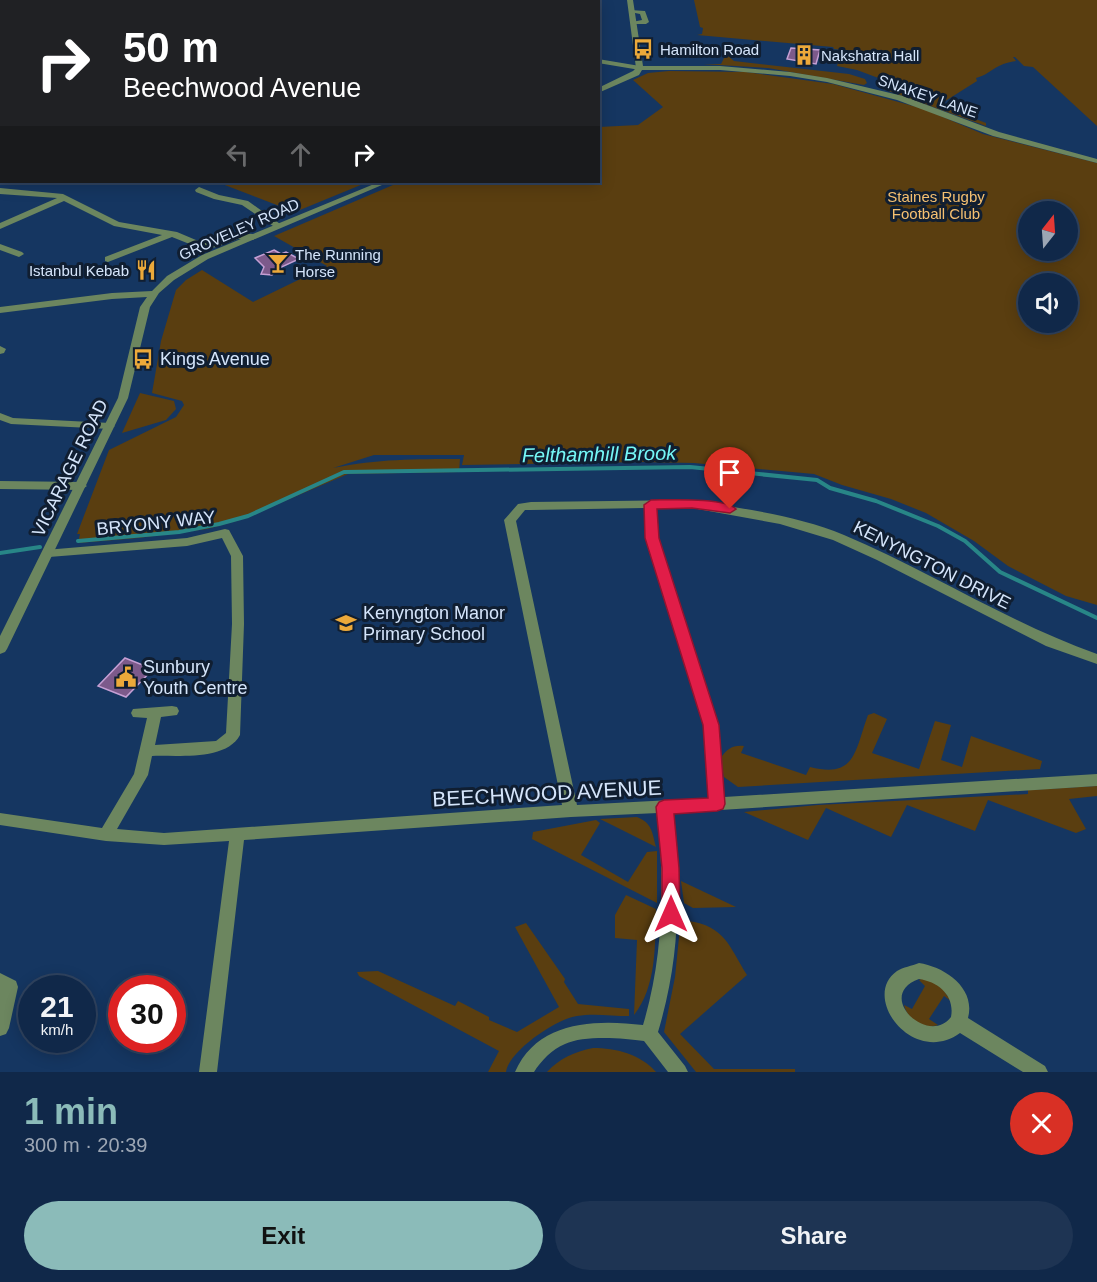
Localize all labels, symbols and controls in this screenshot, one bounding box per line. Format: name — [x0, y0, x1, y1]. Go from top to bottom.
icon: right — [24, 24, 102, 102]
text: 50 m — [123, 24, 219, 71]
bus stop icon: Hamilton Road — [631, 37, 655, 61]
place label: Hamilton Road — [660, 41, 759, 58]
building icon: Nakshatra Hall — [792, 43, 816, 67]
place label: Nakshatra Hall — [821, 47, 919, 64]
street label: SNAKEY LANE — [876, 71, 980, 121]
text: Beechwood Avenue — [123, 73, 361, 103]
icon: left — [221, 138, 254, 171]
icon: ahead — [284, 138, 317, 171]
icon: right — [347, 138, 380, 171]
park label: Staines Rugby Football Club — [887, 188, 985, 222]
street label: GROVELEY ROAD — [176, 195, 302, 263]
north arrow — [1018, 201, 1078, 261]
map controls — [1018, 201, 1078, 333]
place label: The Running Horse — [295, 246, 381, 280]
bar icon: The Running Horse — [266, 251, 290, 275]
restaurant icon: Istanbul Kebab — [134, 258, 158, 282]
place label: Istanbul Kebab — [29, 262, 129, 279]
button: sound — [1018, 273, 1078, 333]
bus stop icon: Kings Avenue — [131, 347, 155, 371]
place label: Kings Avenue — [160, 349, 270, 369]
street label: VICARAGE ROAD — [28, 396, 112, 540]
water label: Felthamhill Brook — [522, 442, 677, 466]
pin — [704, 447, 755, 509]
icon: arrive — [713, 456, 746, 489]
street label: BRYONY WAY — [96, 507, 216, 539]
street label: KENYNGTON DRIVE — [850, 517, 1014, 613]
place label: Kenyngton Manor Primary School — [363, 603, 505, 644]
school or university icon: Kenyngton Manor Primary School — [334, 611, 358, 635]
place label: Sunbury Youth Centre — [143, 657, 247, 698]
public building icon: Sunbury Youth Centre — [114, 665, 138, 689]
street label: BEECHWOOD AVENUE — [432, 776, 662, 810]
position arrow — [639, 882, 703, 946]
speed limit sign: 30 — [108, 975, 186, 1053]
text: 21 — [40, 990, 74, 1023]
text: km/h — [41, 1021, 73, 1038]
text: 1 min — [24, 1091, 118, 1132]
button: close — [1010, 1092, 1073, 1155]
text: 300 m · 20:39 — [24, 1134, 147, 1156]
button: Exit — [24, 1201, 543, 1270]
button: Share — [555, 1201, 1073, 1270]

